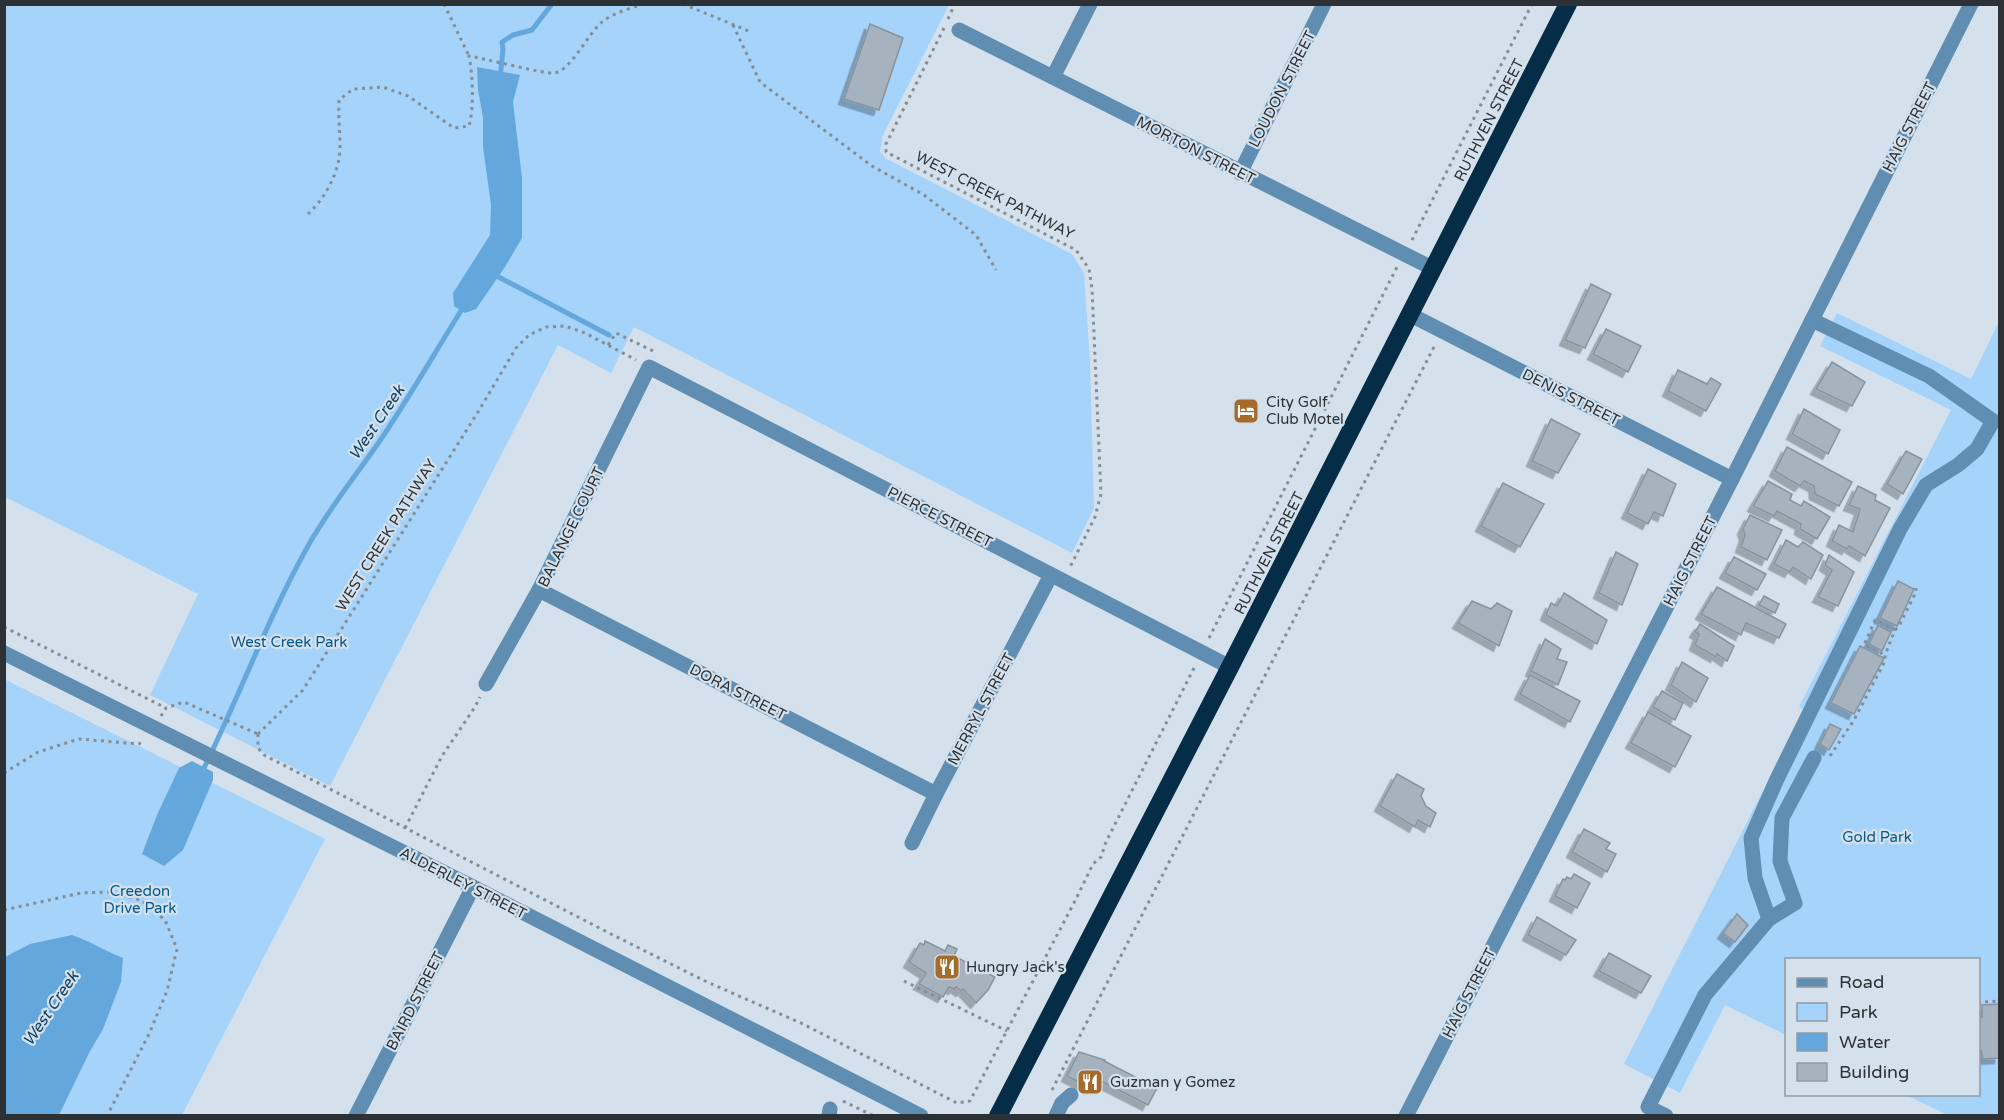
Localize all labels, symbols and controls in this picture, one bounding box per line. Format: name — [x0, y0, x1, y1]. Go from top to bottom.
street label: LOUDON STREET — [1245, 28, 1319, 150]
street label: RUTHVEN STREET — [1450, 56, 1528, 184]
street label: HAIG STREET — [1879, 79, 1939, 175]
street label: MORTON STREET — [1134, 112, 1258, 188]
street label: WEST CREEK PATHWAY — [913, 147, 1078, 243]
street label: DENIS STREET — [1519, 365, 1623, 429]
water label: West Creek — [344, 380, 410, 464]
place label: City Golf Club Motel — [1266, 393, 1344, 428]
hotel icon: City Golf Club Motel — [1231, 396, 1261, 426]
street label: WEST CREEK PATHWAY — [332, 455, 440, 614]
street label: BALANGE COURT — [534, 464, 608, 590]
street label: PIERCE STREET — [885, 483, 995, 551]
street label: RUTHVEN STREET — [1230, 489, 1308, 617]
street label: HAIG STREET — [1660, 513, 1720, 609]
park label: West Creek Park — [231, 633, 347, 651]
street label: MERRYL STREET — [944, 650, 1018, 768]
street label: DORA STREET — [687, 660, 789, 724]
park label: Gold Park — [1842, 828, 1912, 846]
street label: ALDERLEY STREET — [397, 843, 529, 923]
park label: Creedon Drive Park — [104, 882, 176, 917]
street label: HAIG STREET — [1439, 945, 1499, 1041]
street label: BAIRD STREET — [382, 949, 448, 1053]
restaurant icon: Hungry Jack's — [932, 952, 962, 982]
place label: Hungry Jack's — [966, 958, 1065, 976]
legend — [1785, 958, 1980, 1096]
water label: West Creek — [18, 966, 84, 1050]
text: Road — [1839, 971, 1884, 993]
text: Park — [1839, 1001, 1878, 1023]
text: Water — [1839, 1031, 1890, 1053]
text: Building — [1839, 1061, 1909, 1083]
restaurant icon: Guzman y Gomez — [1075, 1067, 1105, 1097]
place label: Guzman y Gomez — [1110, 1073, 1235, 1091]

